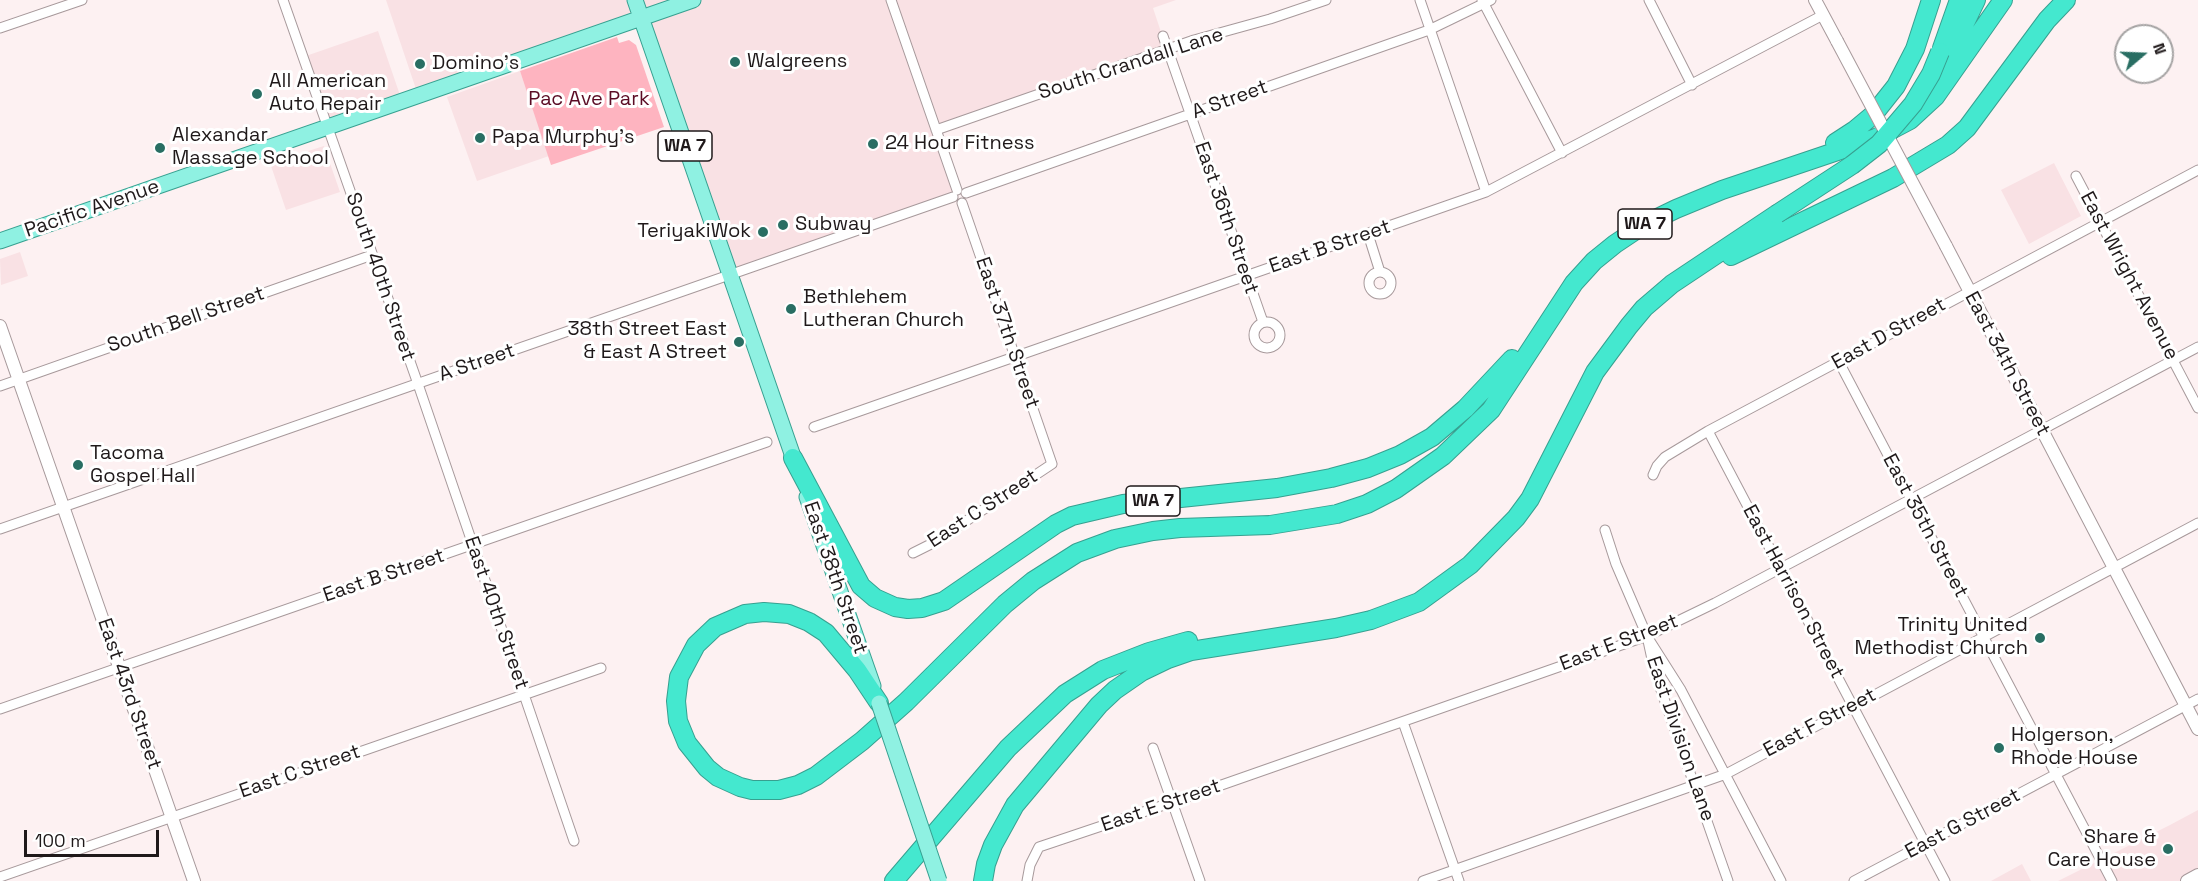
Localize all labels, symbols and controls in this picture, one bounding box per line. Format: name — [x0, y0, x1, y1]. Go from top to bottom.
street label: South Crandall Lane — [1035, 23, 1227, 105]
north arrow — [2114, 24, 2174, 84]
text: N — [2148, 40, 2171, 57]
place label: Walgreens — [747, 50, 847, 74]
place label: Domino's — [432, 52, 519, 76]
marker: Walgreens — [728, 55, 742, 69]
marker: Domino's — [413, 57, 427, 71]
place label: All American Auto Repair — [269, 70, 386, 117]
street label: A Street — [1189, 75, 1271, 125]
marker: All American Auto Repair — [250, 87, 264, 101]
park label: Pac Ave Park — [528, 88, 650, 112]
place label: Alexandar Massage School — [172, 124, 329, 171]
place label: Papa Murphy's — [492, 126, 635, 150]
marker: Papa Murphy's — [473, 131, 487, 145]
road number: WA 7 — [658, 131, 712, 161]
place label: 24 Hour Fitness — [885, 132, 1035, 156]
marker: 24 Hour Fitness — [866, 137, 880, 151]
street label: East 36th Street — [1189, 139, 1263, 297]
marker: Alexandar Massage School — [153, 141, 167, 155]
street label: Pacific Avenue — [21, 175, 163, 243]
street label: East Wright Avenue — [2075, 188, 2183, 364]
street label: South 40th Street — [340, 190, 420, 364]
road number: WA 7 — [1618, 209, 1672, 239]
place label: Subway — [795, 213, 872, 237]
street label: East B Street — [1266, 215, 1394, 279]
marker: Subway — [776, 218, 790, 232]
place label: TeriyakiWok — [637, 220, 751, 244]
marker: TeriyakiWok — [756, 225, 770, 239]
street label: East 37th Street — [970, 254, 1044, 412]
street label: South Bell Street — [104, 282, 268, 358]
place label: Bethlehem Lutheran Church — [803, 286, 964, 333]
street label: East 34th Street — [1959, 288, 2055, 440]
street label: East D Street — [1828, 293, 1950, 375]
marker: Bethlehem Lutheran Church — [784, 302, 798, 316]
place label: 38th Street East & East A Street — [567, 318, 727, 365]
marker: 38th Street East & East A Street — [732, 335, 746, 349]
street label: A Street — [436, 339, 518, 387]
place label: Tacoma Gospel Hall — [90, 442, 195, 489]
street label: East 35th Street — [1877, 450, 1973, 602]
marker: Tacoma Gospel Hall — [71, 458, 85, 472]
street label: East C Street — [923, 465, 1043, 553]
road number: WA 7 — [1126, 486, 1180, 516]
street label: East 38th Street — [798, 499, 872, 657]
street label: East Harrison Street — [1737, 501, 1849, 683]
street label: East 40th Street — [459, 533, 533, 693]
street label: East B Street — [320, 544, 448, 608]
street label: East E Street — [1556, 609, 1682, 677]
place label: Trinity United Methodist Church — [1854, 614, 2028, 661]
street label: East 43rd Street — [92, 615, 166, 773]
marker: Trinity United Methodist Church — [2033, 631, 2047, 645]
street label: East Division Lane — [1641, 653, 1719, 825]
street label: East F Street — [1759, 683, 1881, 763]
place label: Holgerson, Rhode House — [2011, 724, 2138, 771]
street label: East C Street — [236, 740, 364, 804]
marker: Holgerson, Rhode House — [1992, 741, 2006, 755]
street label: East E Street — [1098, 774, 1224, 838]
street label: East G Street — [1901, 784, 2025, 864]
scale bar — [27, 818, 162, 856]
place label: Share & Care House — [2047, 826, 2156, 873]
text: 100 m — [35, 829, 86, 852]
marker: Share & Care House — [2161, 842, 2175, 856]

